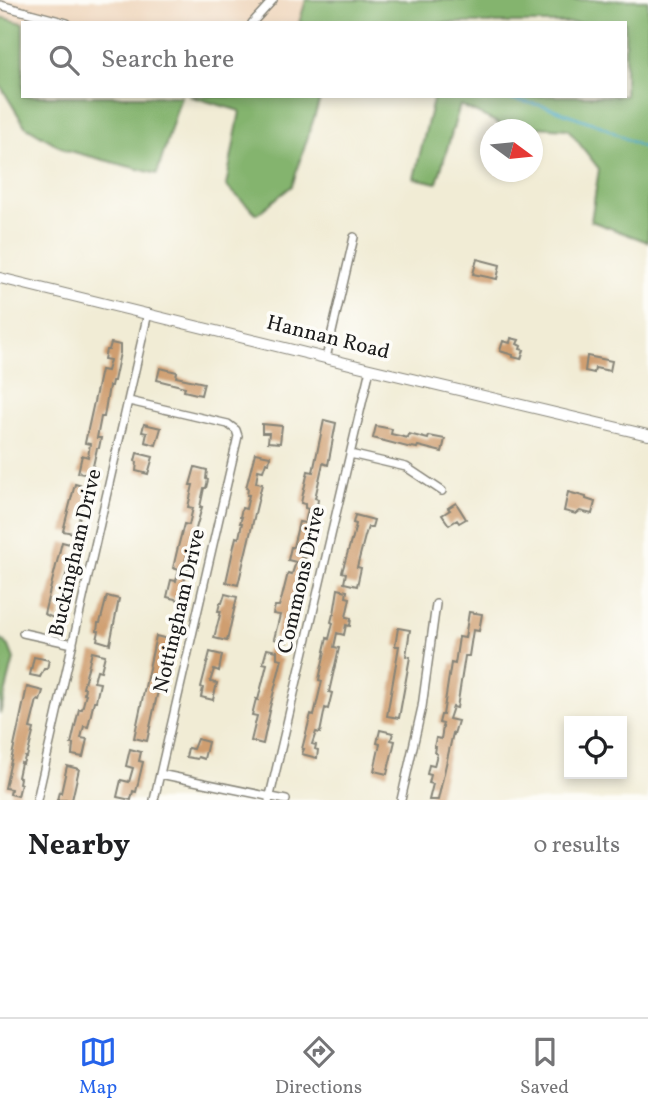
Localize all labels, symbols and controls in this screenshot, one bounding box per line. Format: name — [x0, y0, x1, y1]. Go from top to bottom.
search box — [21, 21, 627, 98]
icon: search — [45, 41, 83, 79]
text: Search here — [101, 42, 234, 78]
north arrow — [480, 119, 543, 182]
street label: Hannan Road — [263, 309, 393, 367]
street label: Buckingham Drive — [43, 466, 109, 640]
street label: Commons Drive — [271, 504, 333, 656]
street label: Nottingham Drive — [147, 526, 213, 696]
map controls — [564, 716, 627, 779]
button: locate — [564, 716, 627, 779]
text: Nearby — [28, 825, 130, 867]
text: 0 results — [533, 830, 620, 862]
tab: Map — [79, 1033, 117, 1101]
tab: Directions — [275, 1033, 362, 1101]
tab: Saved — [520, 1033, 569, 1101]

